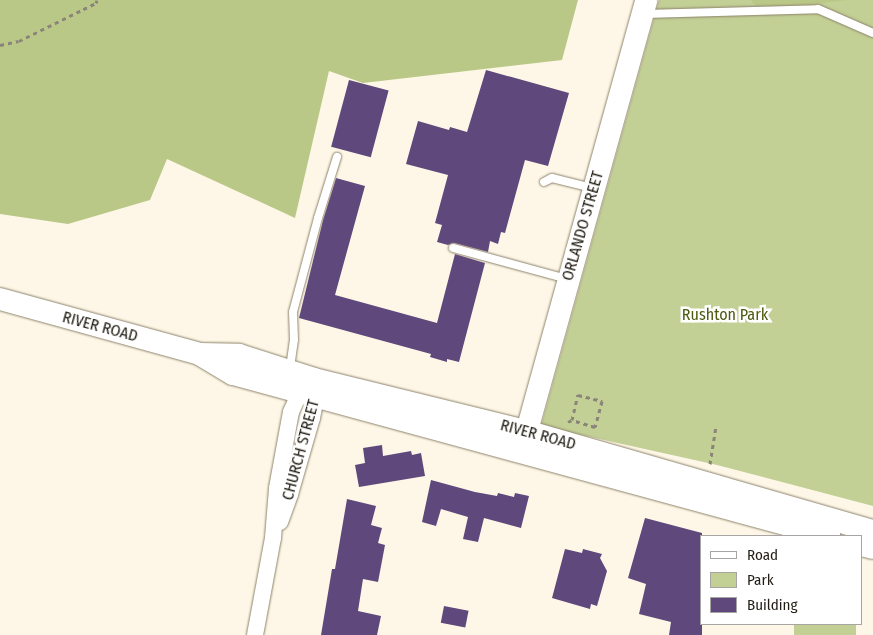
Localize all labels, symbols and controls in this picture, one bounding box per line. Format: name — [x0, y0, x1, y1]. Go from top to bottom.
street label: ORLANDO STREET — [558, 169, 608, 283]
park label: Rushton Park — [682, 305, 768, 325]
street label: RIVER ROAD — [60, 308, 140, 346]
street label: CHURCH STREET — [278, 398, 324, 502]
street label: RIVER ROAD — [498, 416, 578, 454]
legend — [700, 535, 863, 625]
text: Road — [747, 546, 778, 564]
text: Park — [747, 571, 774, 589]
text: Building — [747, 596, 798, 614]

